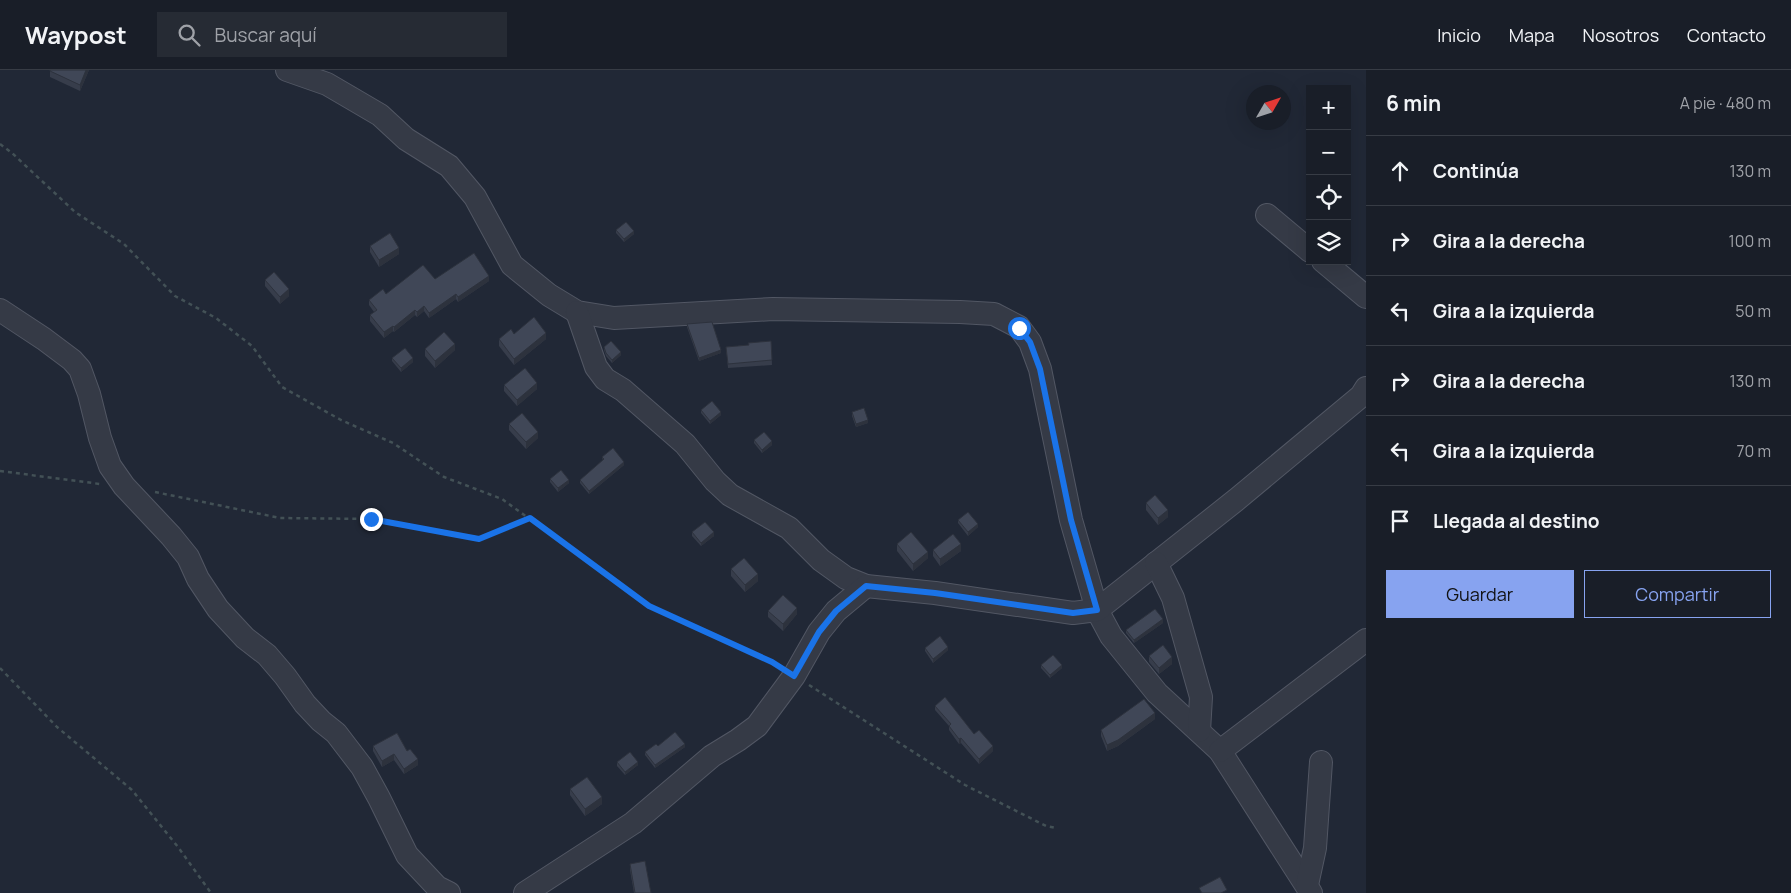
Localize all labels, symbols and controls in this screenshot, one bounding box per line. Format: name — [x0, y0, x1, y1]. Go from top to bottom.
search box — [157, 12, 507, 57]
text: Waypost — [25, 18, 127, 51]
icon: search — [175, 21, 203, 49]
text: Buscar aquí — [215, 22, 317, 48]
text: Inicio — [1437, 23, 1481, 47]
text: Mapa — [1509, 23, 1555, 47]
text: Nosotros — [1583, 23, 1659, 47]
text: Contacto — [1687, 23, 1766, 47]
north arrow — [1246, 85, 1291, 130]
map controls — [1306, 85, 1351, 265]
button: + — [1306, 85, 1351, 130]
text: 6 min — [1386, 89, 1441, 117]
text: A pie · 480 m — [1680, 92, 1771, 114]
button: − — [1306, 130, 1351, 175]
icon: ahead — [1386, 157, 1414, 185]
text: Continúa — [1433, 158, 1519, 184]
text: 130 m — [1729, 160, 1771, 182]
button: locate — [1306, 175, 1351, 220]
button: layers — [1306, 220, 1351, 265]
icon: right — [1386, 227, 1414, 255]
text: Gira a la derecha — [1433, 228, 1585, 254]
text: 100 m — [1728, 230, 1771, 252]
icon: left — [1386, 297, 1414, 325]
text: Gira a la izquierda — [1433, 298, 1594, 324]
text: 50 m — [1735, 300, 1771, 322]
route start — [1008, 317, 1031, 340]
icon: right — [1386, 367, 1414, 395]
text: Gira a la derecha — [1433, 368, 1585, 394]
text: 130 m — [1729, 370, 1771, 392]
icon: left — [1386, 437, 1414, 465]
text: Gira a la izquierda — [1433, 438, 1594, 464]
text: 70 m — [1736, 440, 1771, 462]
icon: arrive — [1386, 507, 1414, 535]
route end — [360, 508, 383, 531]
text: Llegada al destino — [1433, 508, 1600, 534]
button: Guardar — [1386, 570, 1574, 618]
button: Compartir — [1584, 570, 1771, 618]

